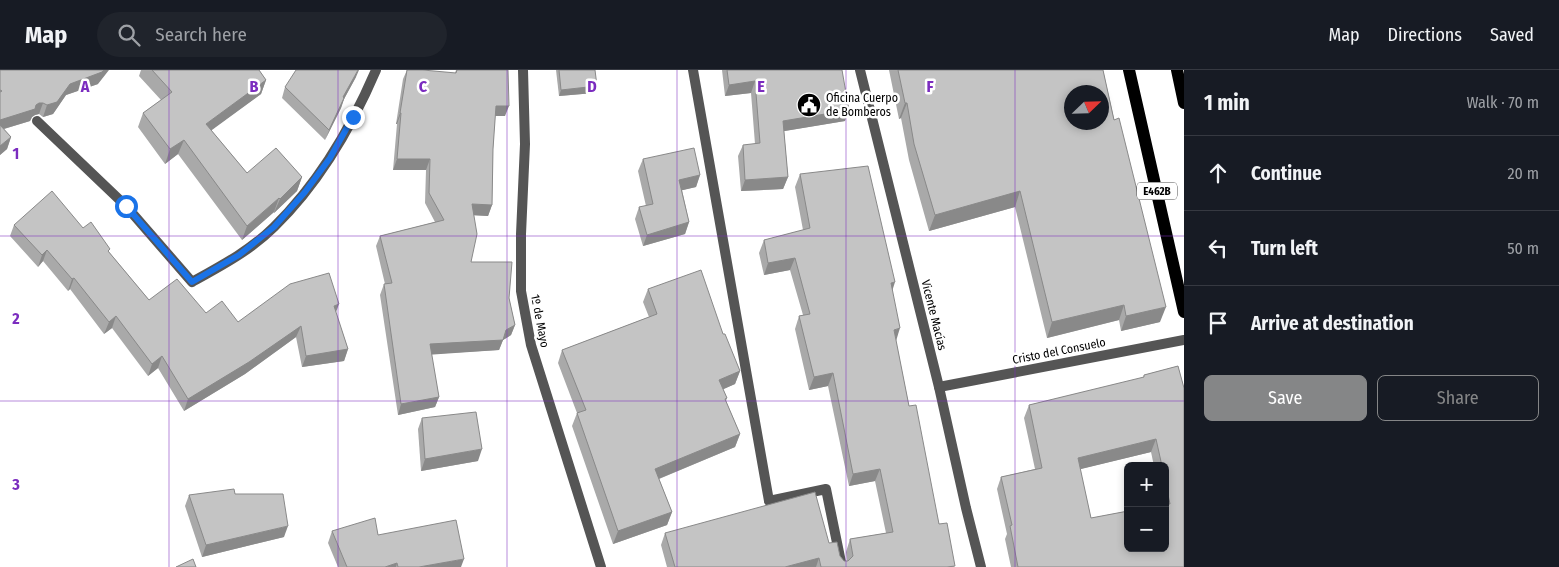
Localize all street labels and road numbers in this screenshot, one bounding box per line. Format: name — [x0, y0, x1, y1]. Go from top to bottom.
road number: E462B — [1137, 182, 1177, 200]
street label: Vicente Macías — [918, 278, 950, 352]
street label: 1º de Mayo — [528, 293, 552, 349]
street label: Cristo del Consuelo — [1011, 335, 1107, 367]

